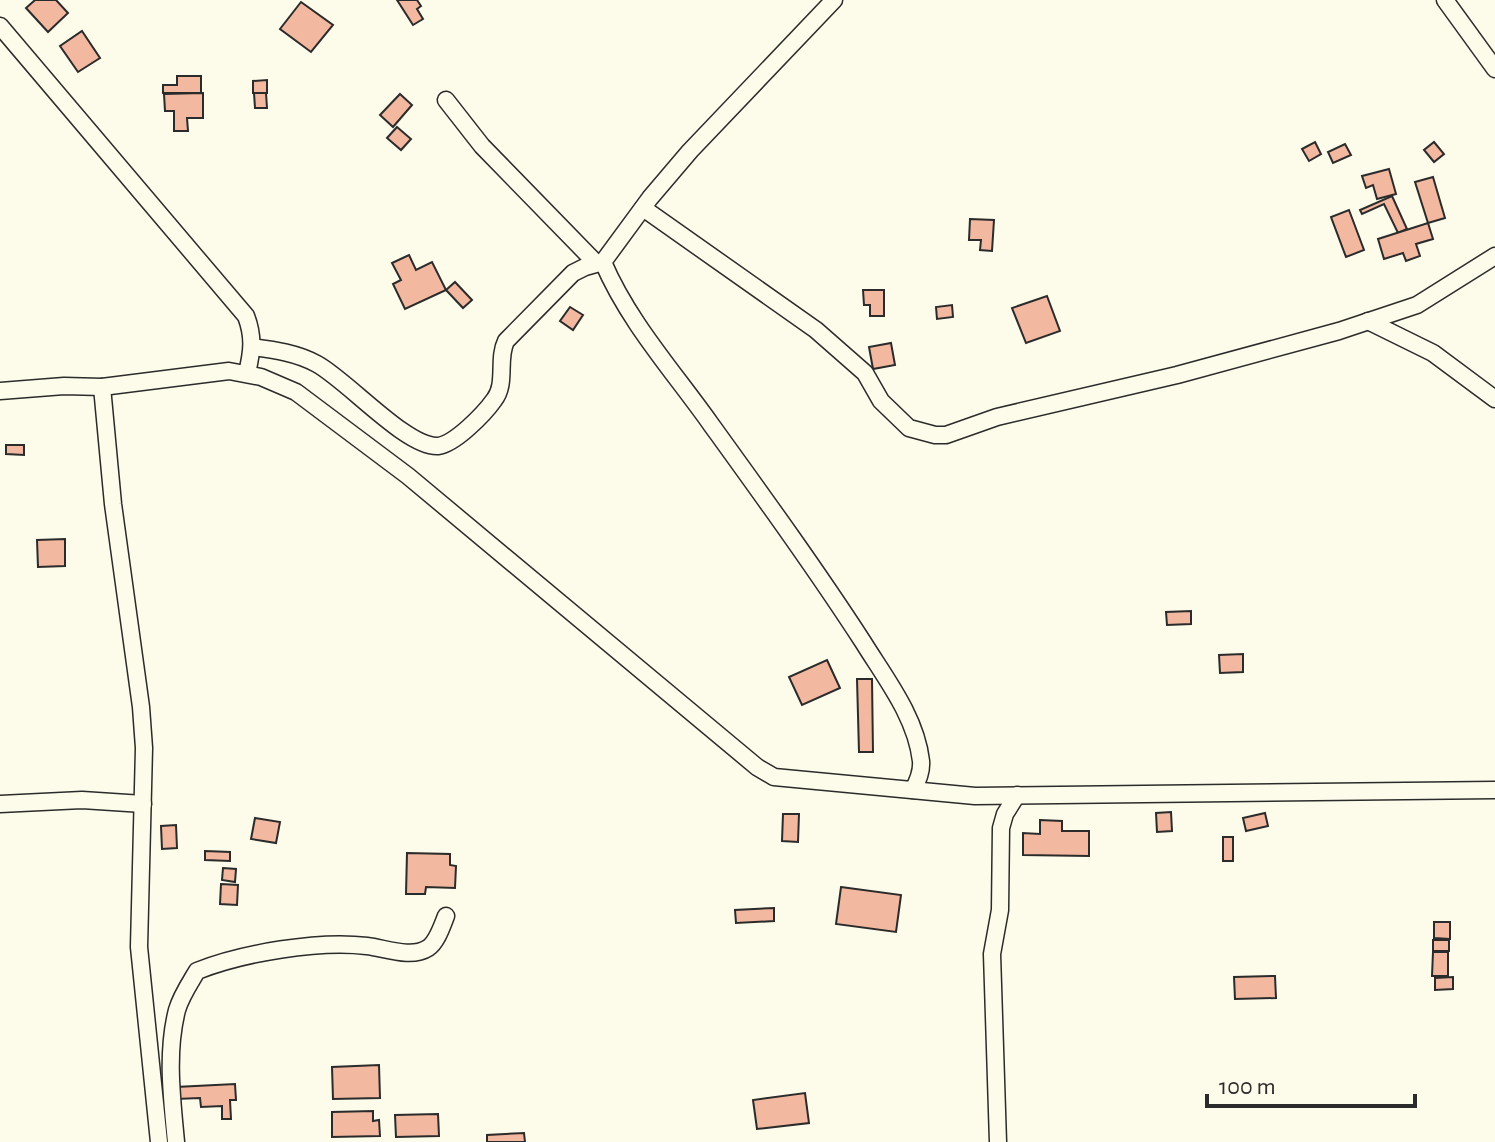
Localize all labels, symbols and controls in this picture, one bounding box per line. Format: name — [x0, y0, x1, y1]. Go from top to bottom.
scale bar — [1207, 1058, 1415, 1108]
text: 100 m — [1219, 1075, 1276, 1099]

